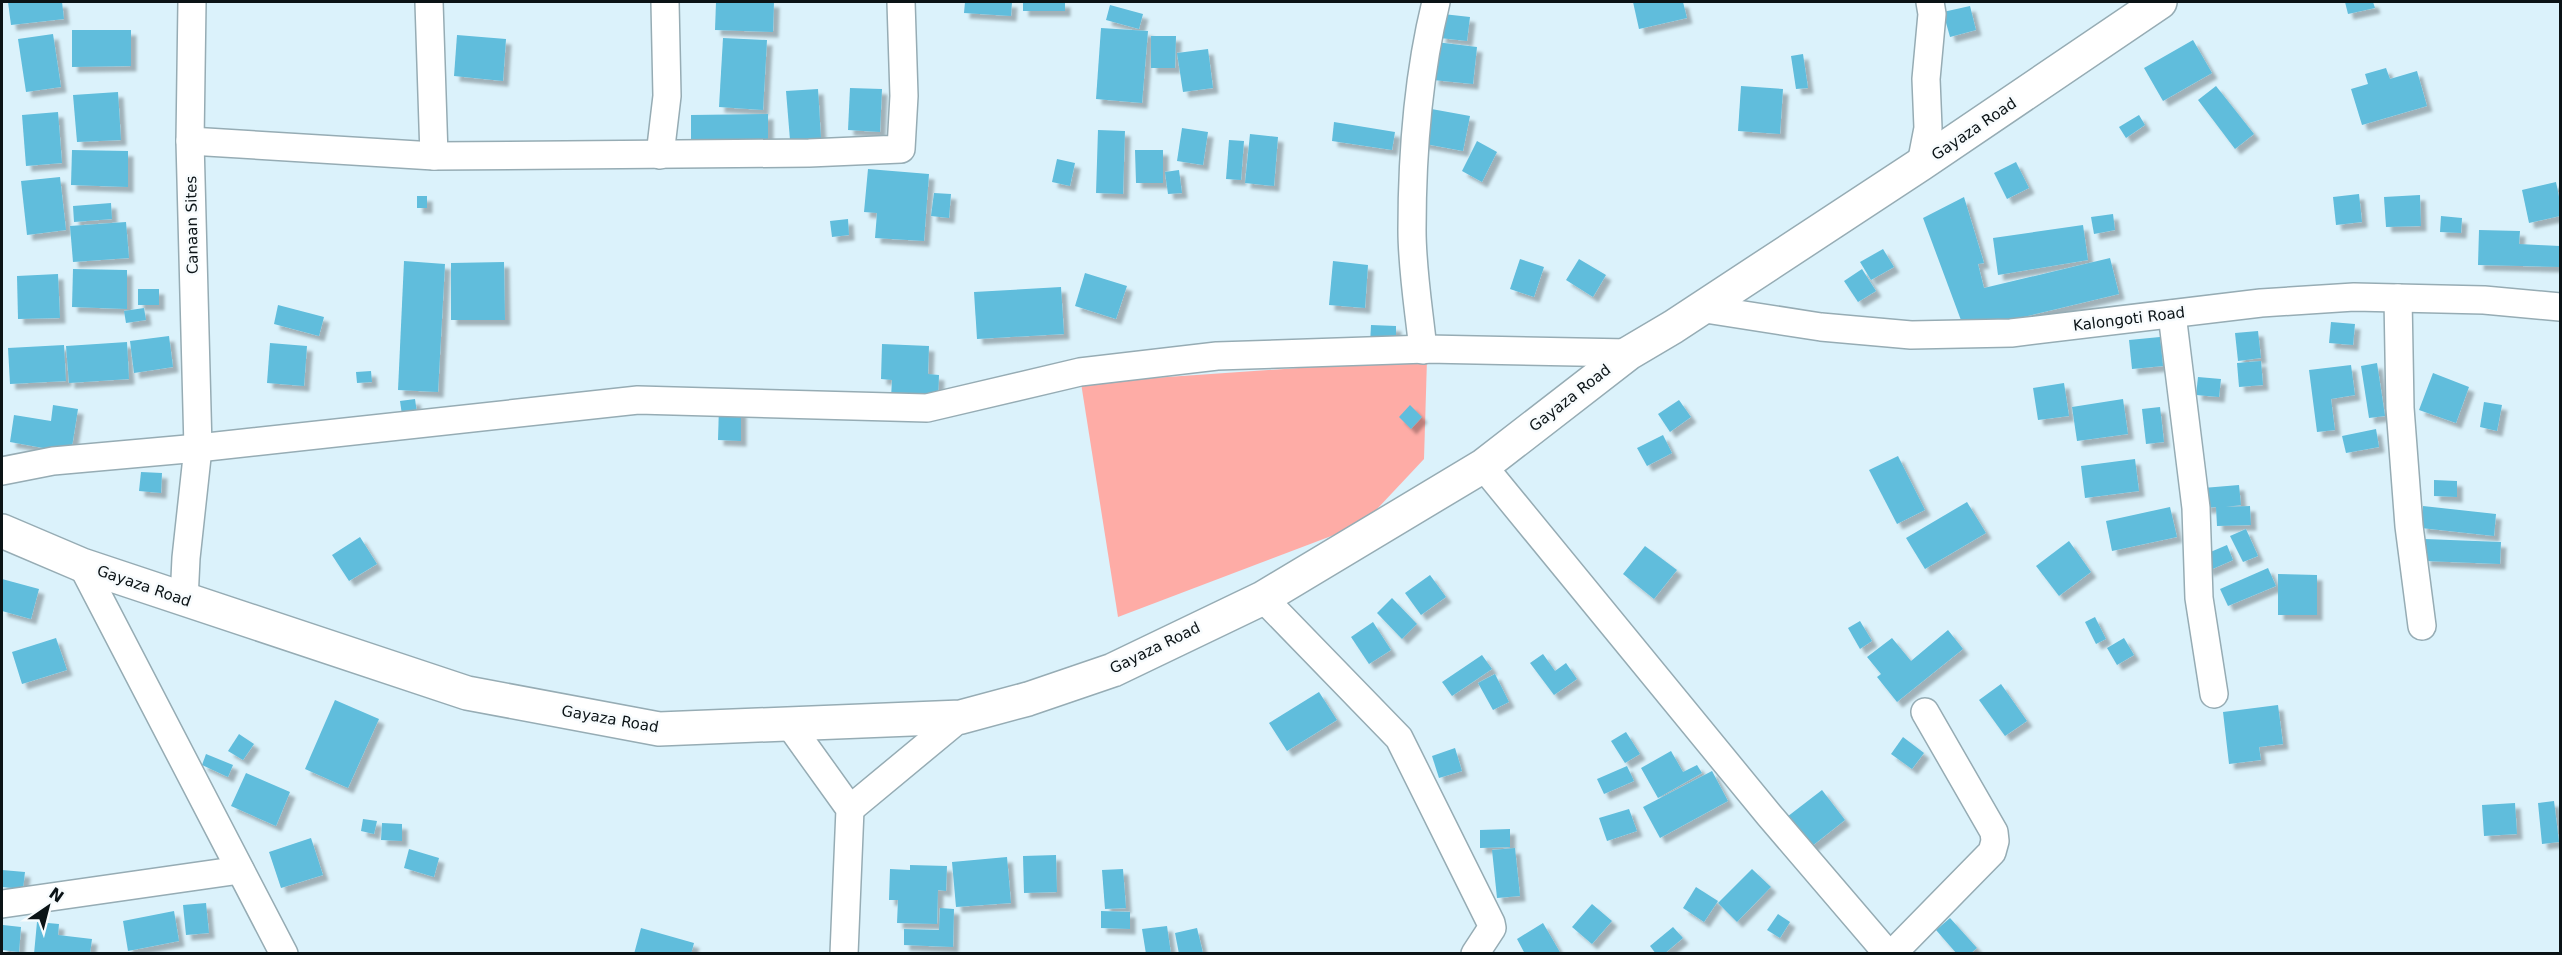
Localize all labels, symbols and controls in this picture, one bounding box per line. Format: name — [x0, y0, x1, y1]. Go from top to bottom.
street label: Gayaza Road — [1928, 94, 2020, 164]
street label: Canaan Sites — [182, 175, 202, 274]
street label: Kalongoti Road — [2072, 303, 2186, 335]
street label: Gayaza Road — [1526, 361, 1614, 435]
street label: Gayaza Road — [95, 561, 193, 611]
street label: Gayaza Road — [1107, 618, 1203, 678]
street label: Gayaza Road — [560, 702, 660, 736]
north arrow — [18, 877, 78, 937]
text: N — [45, 884, 67, 907]

